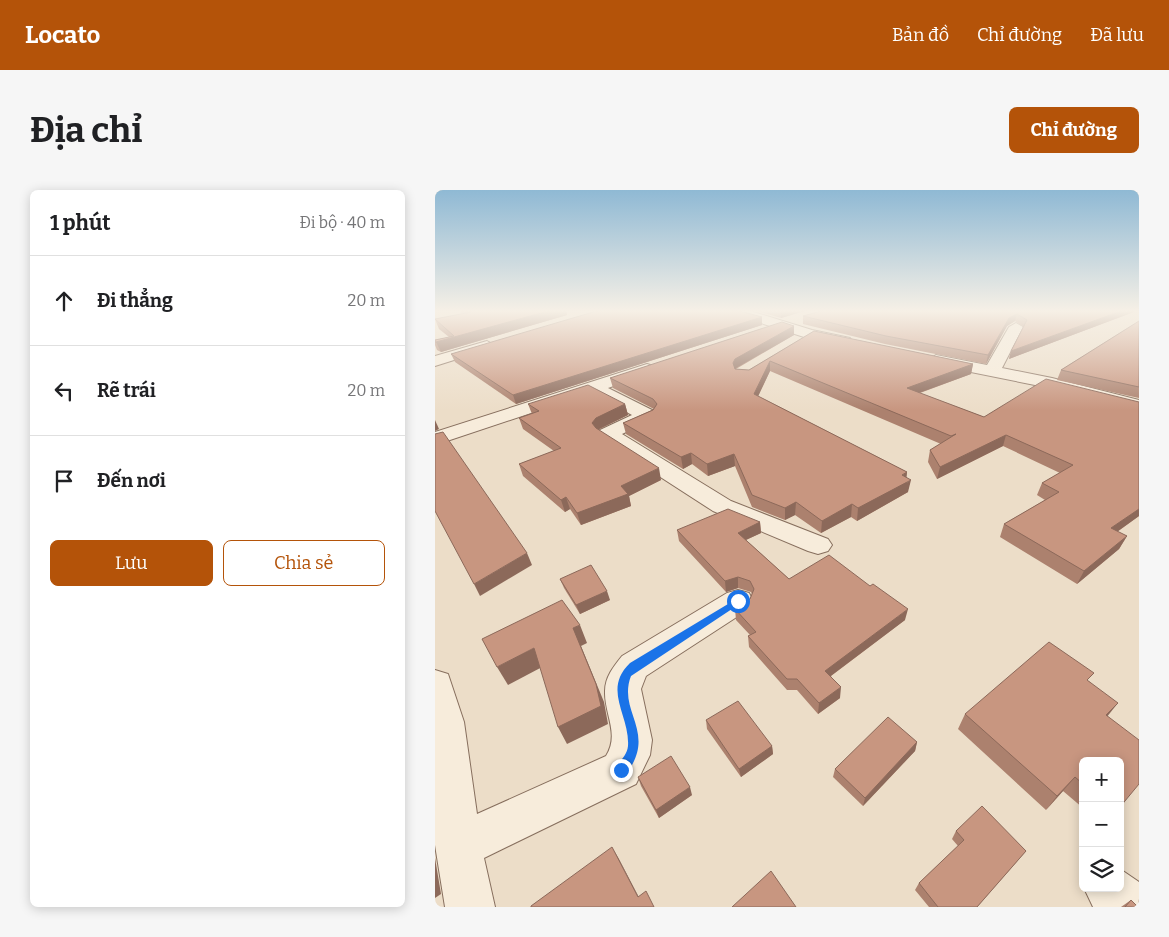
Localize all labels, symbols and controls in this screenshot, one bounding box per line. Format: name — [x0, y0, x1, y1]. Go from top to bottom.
text: Locato — [25, 21, 100, 49]
text: Bản đồ — [892, 24, 949, 46]
text: Chỉ đường — [977, 24, 1062, 46]
text: Đã lưu — [1090, 24, 1144, 46]
button: Chỉ đường — [1009, 107, 1139, 153]
text: Địa chỉ — [30, 109, 142, 151]
text: 1 phút — [50, 210, 110, 236]
text: Đi bộ · 40 m — [300, 213, 385, 232]
icon: ahead — [50, 287, 78, 315]
text: Đi thẳng — [97, 289, 173, 312]
text: 20 m — [348, 291, 385, 310]
icon: left — [50, 377, 78, 405]
text: Rẽ trái — [97, 379, 156, 402]
text: 20 m — [348, 381, 385, 400]
icon: arrive — [50, 467, 78, 495]
text: Đến nơi — [97, 469, 166, 492]
button: Lưu — [50, 540, 213, 586]
button: Chia sẻ — [223, 540, 385, 586]
route start — [727, 590, 750, 613]
map controls — [1079, 757, 1124, 892]
button: + — [1079, 757, 1124, 802]
route end — [610, 759, 633, 782]
button: − — [1079, 802, 1124, 847]
button: layers — [1079, 847, 1124, 892]

